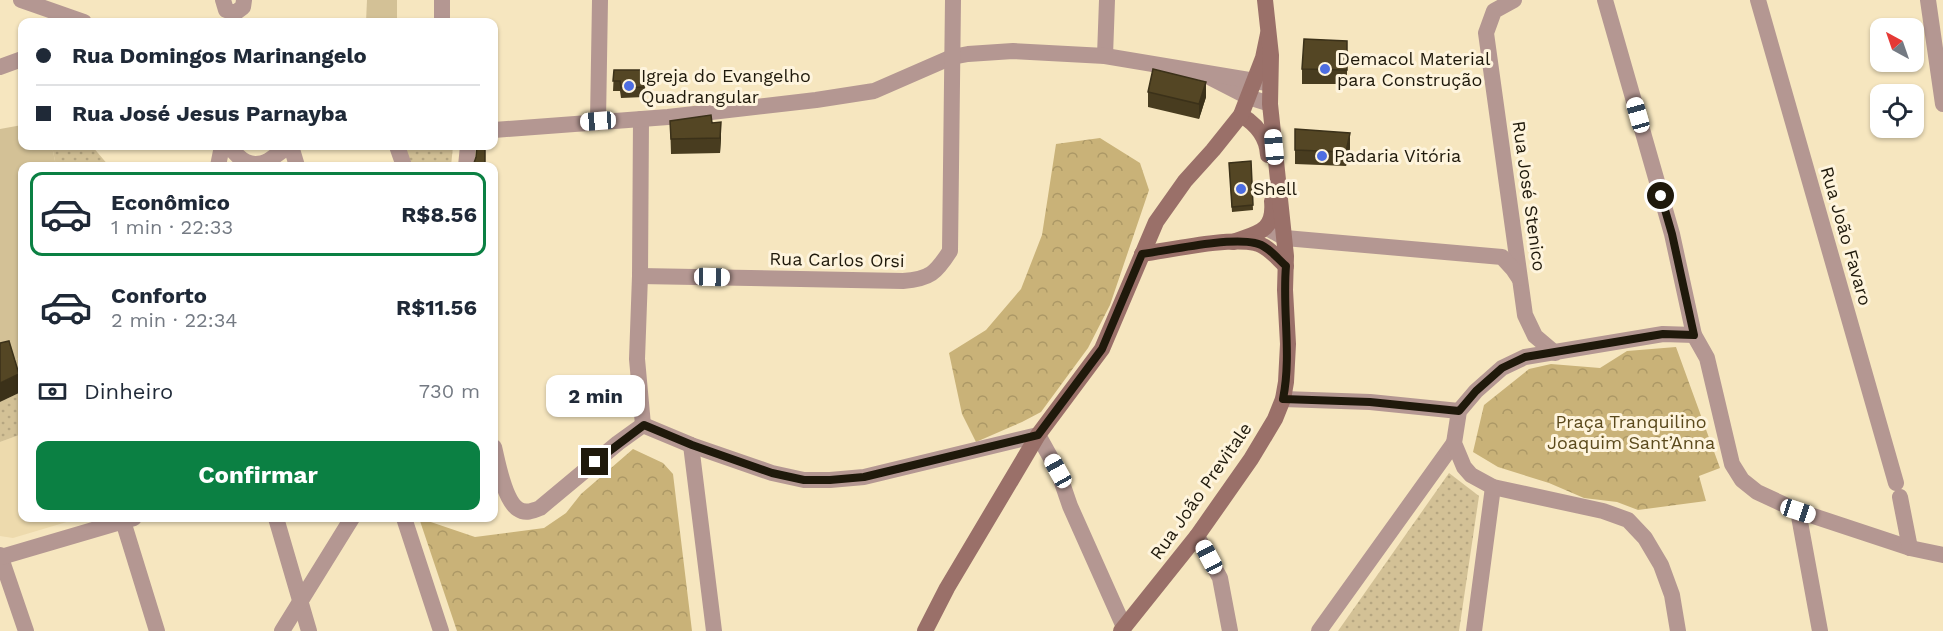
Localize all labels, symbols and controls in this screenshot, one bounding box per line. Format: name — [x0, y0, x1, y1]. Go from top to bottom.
north arrow — [1870, 18, 1924, 72]
map controls — [1870, 18, 1924, 138]
text: Rua Domingos Marinangelo — [72, 43, 367, 68]
place label: Demacol Material para Construção — [1337, 48, 1491, 90]
marker: Demacol Material para Construção — [1318, 62, 1332, 76]
place label: Igreja do Evangelho Quadrangular — [641, 65, 811, 107]
marker: Igreja do Evangelho Quadrangular — [622, 79, 636, 93]
button: locate — [1870, 84, 1924, 138]
car — [1624, 95, 1652, 135]
text: Rua José Jesus Parnayba — [72, 101, 347, 126]
car — [579, 111, 617, 131]
street label: Rua José Stenico — [1509, 119, 1550, 272]
car — [1263, 128, 1285, 166]
place label: Padaria Vitória — [1334, 145, 1461, 166]
marker: Padaria Vitória — [1315, 149, 1329, 163]
street label: Rua João Favaro — [1817, 164, 1876, 308]
place label: Shell — [1253, 178, 1298, 199]
marker: Shell — [1234, 182, 1248, 196]
route start — [1647, 182, 1674, 209]
icon: car — [39, 187, 93, 241]
text: Econômico — [111, 190, 230, 215]
text: R$8.56 — [401, 202, 477, 227]
text: 1 min · 22:33 — [111, 215, 233, 239]
street label: Rua Carlos Orsi — [769, 248, 905, 271]
car — [694, 268, 730, 286]
icon: car — [39, 280, 93, 334]
text: Conforto — [111, 283, 207, 308]
text: R$11.56 — [396, 295, 477, 320]
text: 2 min · 22:34 — [111, 308, 238, 332]
icon: cash — [36, 375, 69, 408]
callout: 2 min — [546, 375, 644, 417]
text: Dinheiro — [84, 379, 173, 404]
text: 730 m — [419, 379, 480, 403]
text: 2 min — [568, 384, 623, 408]
park label: Praça Tranquilino Joaquim Sant’Anna — [1547, 411, 1715, 453]
street label: Rua João Previtale — [1145, 418, 1256, 563]
button: Confirmar — [36, 441, 480, 510]
route end — [581, 448, 608, 475]
car — [1041, 451, 1075, 491]
car — [1778, 497, 1818, 525]
car — [1193, 537, 1225, 577]

